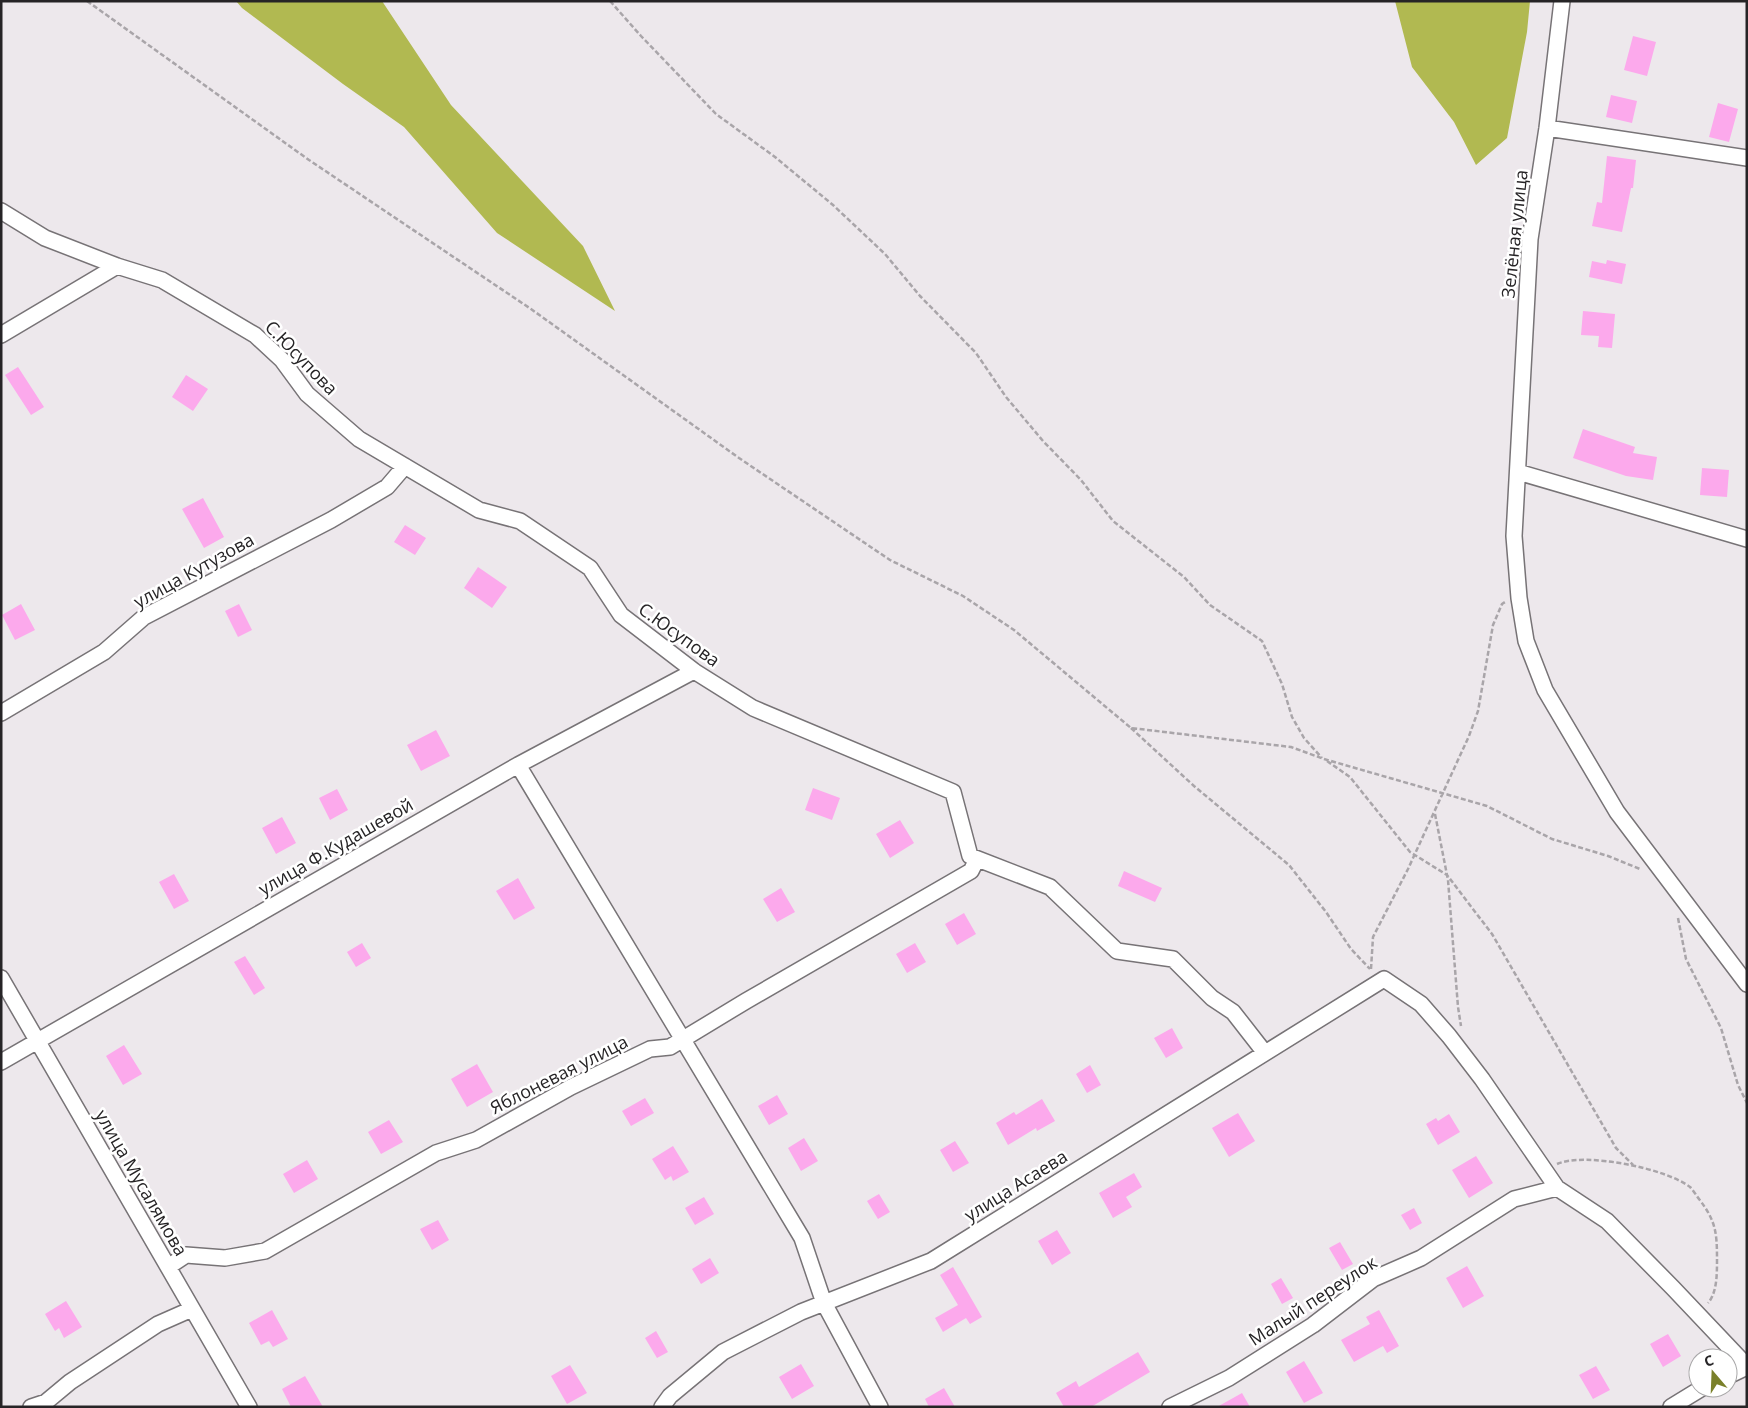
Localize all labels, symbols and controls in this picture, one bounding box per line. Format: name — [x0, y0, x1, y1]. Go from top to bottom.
street label: Зелёная улица — [1495, 168, 1533, 299]
street label: С.Юсупова — [260, 315, 343, 400]
street label: улица Кутузова — [129, 527, 258, 613]
street label: С.Юсупова — [634, 597, 725, 672]
street label: улица Ф.Кудашевой — [254, 792, 417, 900]
street label: Яблоневая улица — [485, 1029, 632, 1119]
street label: улица Мусалямова — [90, 1105, 194, 1260]
street label: улица Асаева — [959, 1144, 1072, 1226]
street label: Малый переулок — [1244, 1249, 1382, 1351]
north arrow — [1688, 1348, 1738, 1398]
text: С — [1701, 1350, 1716, 1371]

